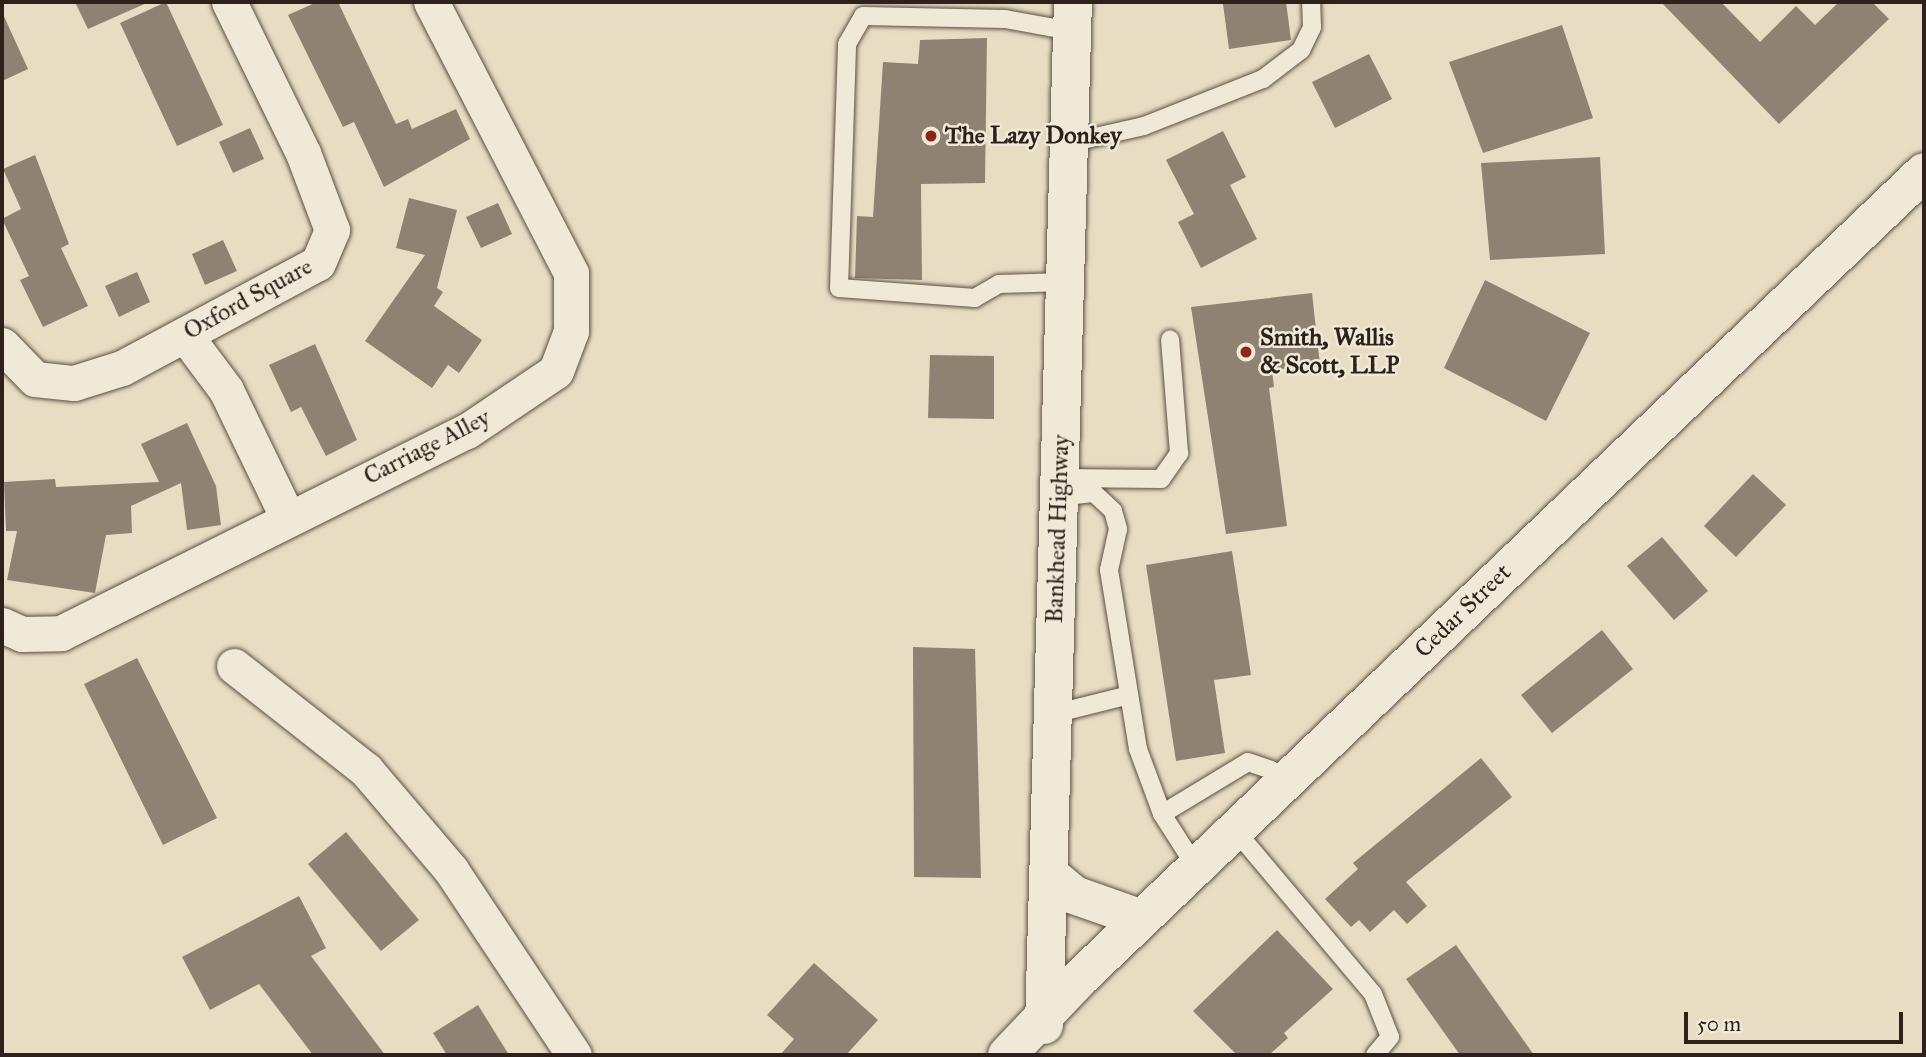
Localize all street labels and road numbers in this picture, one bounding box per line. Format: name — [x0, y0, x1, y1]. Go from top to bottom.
street label: Oxford Square — [179, 252, 317, 346]
street label: Carriage Alley — [359, 403, 495, 491]
street label: Bankhead Highway — [1040, 434, 1076, 624]
street label: Cedar Street — [1409, 558, 1517, 664]

